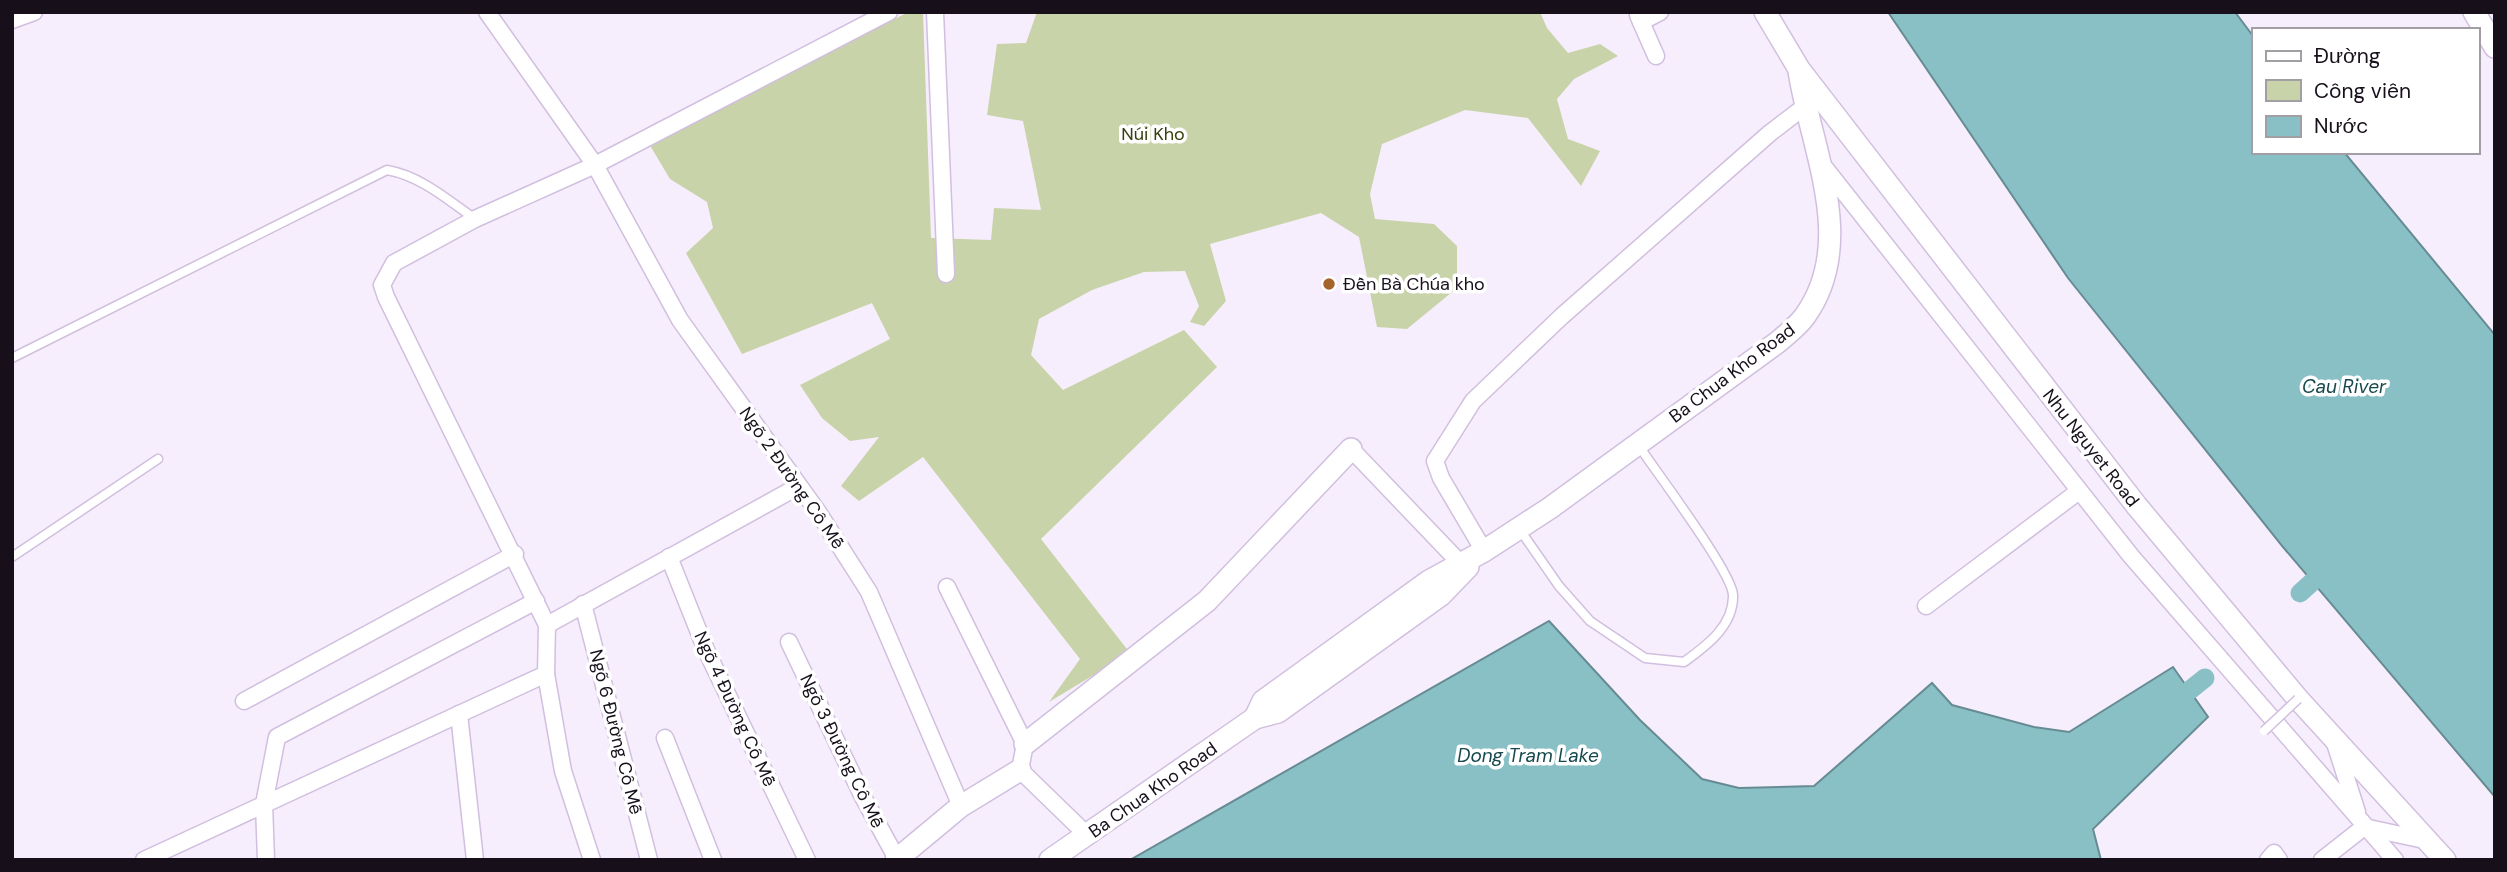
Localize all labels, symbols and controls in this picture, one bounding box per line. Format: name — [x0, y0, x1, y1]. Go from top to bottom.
legend — [2252, 28, 2479, 154]
text: Đường — [2314, 42, 2381, 70]
text: Công viên — [2314, 77, 2411, 105]
text: Nước — [2314, 112, 2368, 140]
park label: Núi Kho — [1121, 122, 1185, 146]
place label: Đền Bà Chúa kho — [1343, 272, 1485, 296]
marker: Đền Bà Chúa kho — [1321, 276, 1337, 292]
street label: Ba Chua Kho Road — [1664, 318, 1800, 428]
water label: Cau River — [2302, 374, 2387, 399]
street label: Nhu Nguyet Road — [2037, 384, 2145, 512]
street label: Ngõ 2 Đường Cô Mễ — [734, 402, 850, 554]
street label: Ngõ 4 Đường Cô Mễ — [688, 627, 782, 791]
street label: Ngõ 6 Đường Cô Mễ — [584, 647, 648, 817]
street label: Ngõ 3 Đường Cô Mễ — [794, 670, 890, 832]
street label: Ba Chua Kho Road — [1084, 737, 1222, 843]
water label: Dong Tram Lake — [1457, 743, 1599, 768]

